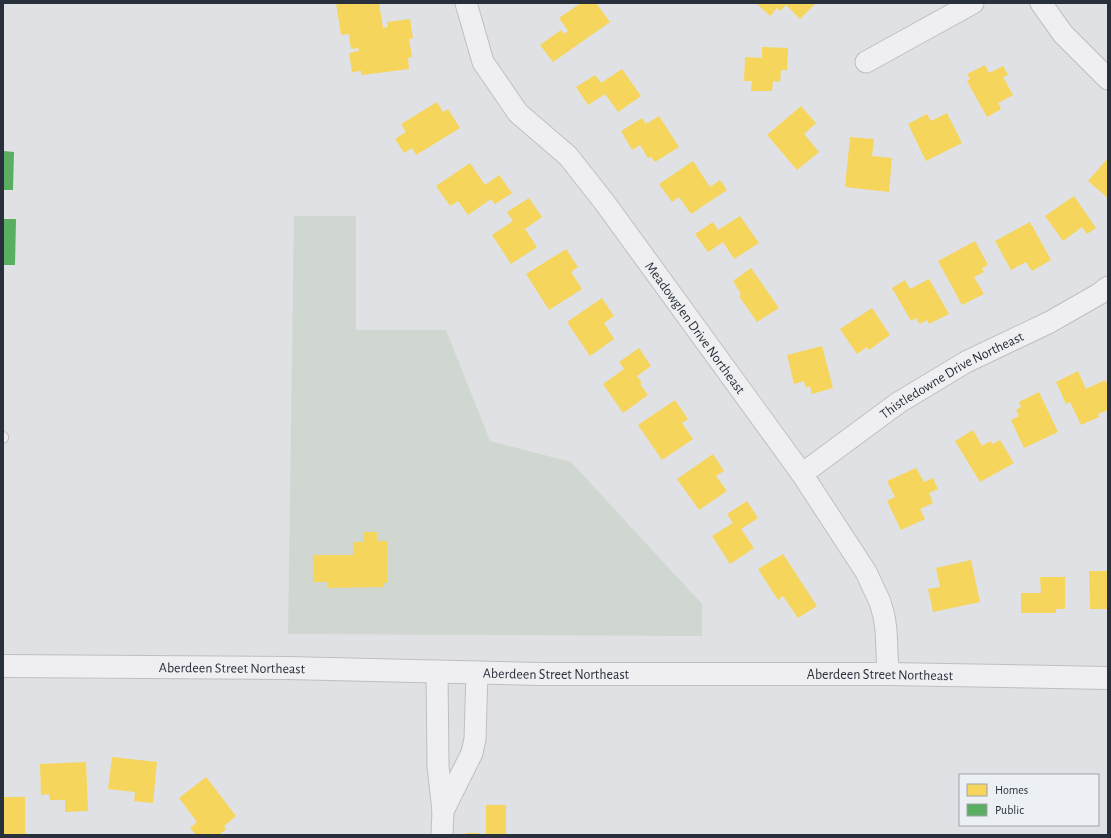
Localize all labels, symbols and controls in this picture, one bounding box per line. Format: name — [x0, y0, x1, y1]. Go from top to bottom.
street label: Meadowglen Drive Northeast — [642, 260, 748, 397]
street label: Thistledowne Drive Northeast — [878, 329, 1026, 422]
street label: Aberdeen Street Northeast — [159, 661, 306, 676]
street label: Aberdeen Street Northeast — [483, 667, 630, 682]
street label: Aberdeen Street Northeast — [807, 668, 954, 683]
legend — [959, 774, 1099, 826]
text: Homes — [995, 784, 1028, 796]
text: Public — [995, 804, 1024, 816]

